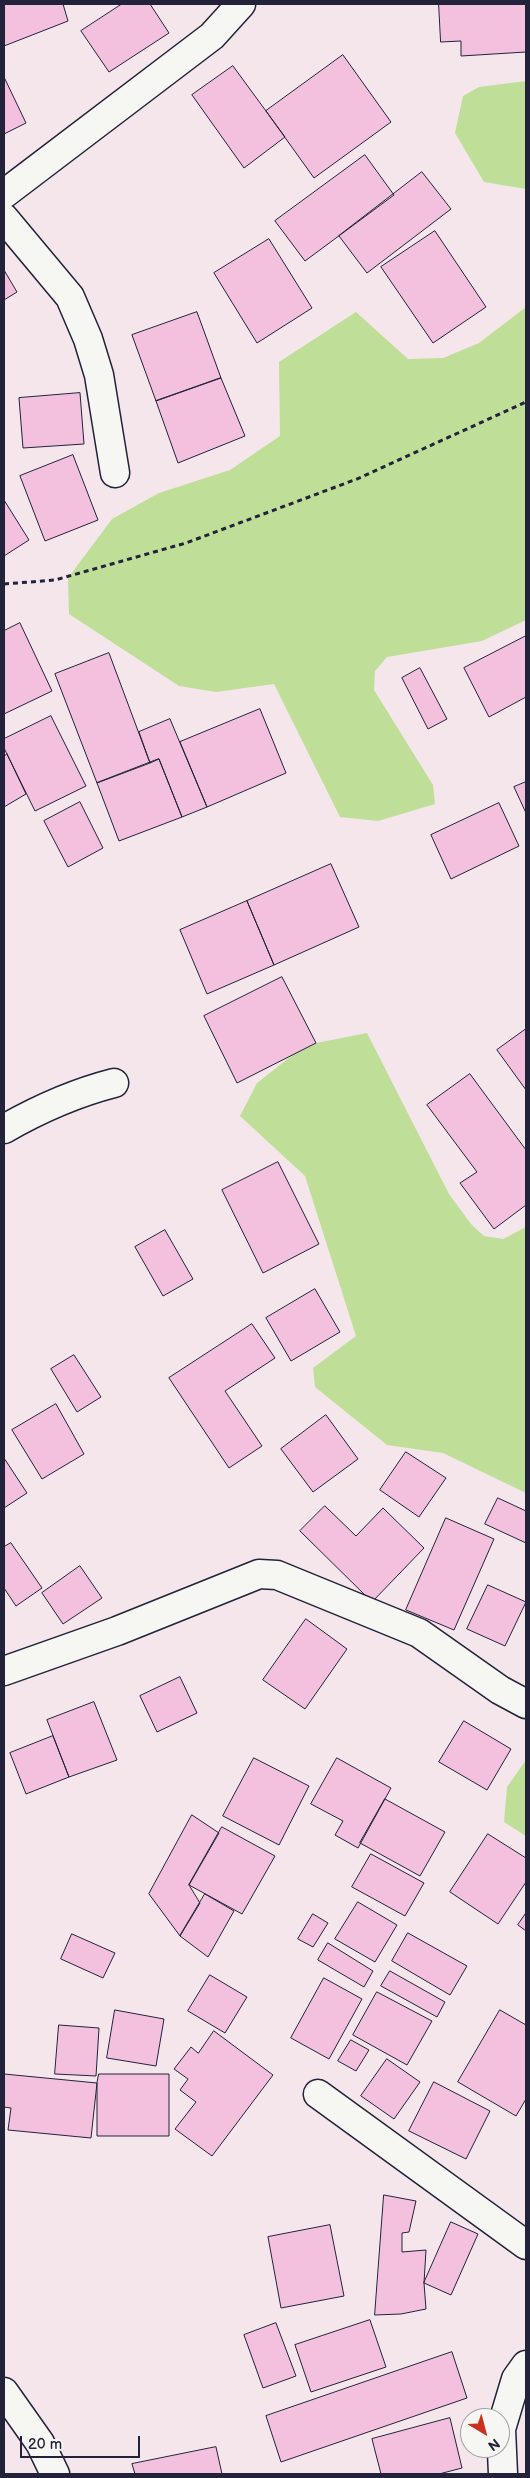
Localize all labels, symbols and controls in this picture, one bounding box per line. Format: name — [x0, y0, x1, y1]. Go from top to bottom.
north arrow — [460, 2408, 510, 2458]
scale bar — [22, 2426, 142, 2458]
text: 20 m — [28, 2435, 62, 2454]
text: N — [484, 2435, 503, 2455]

